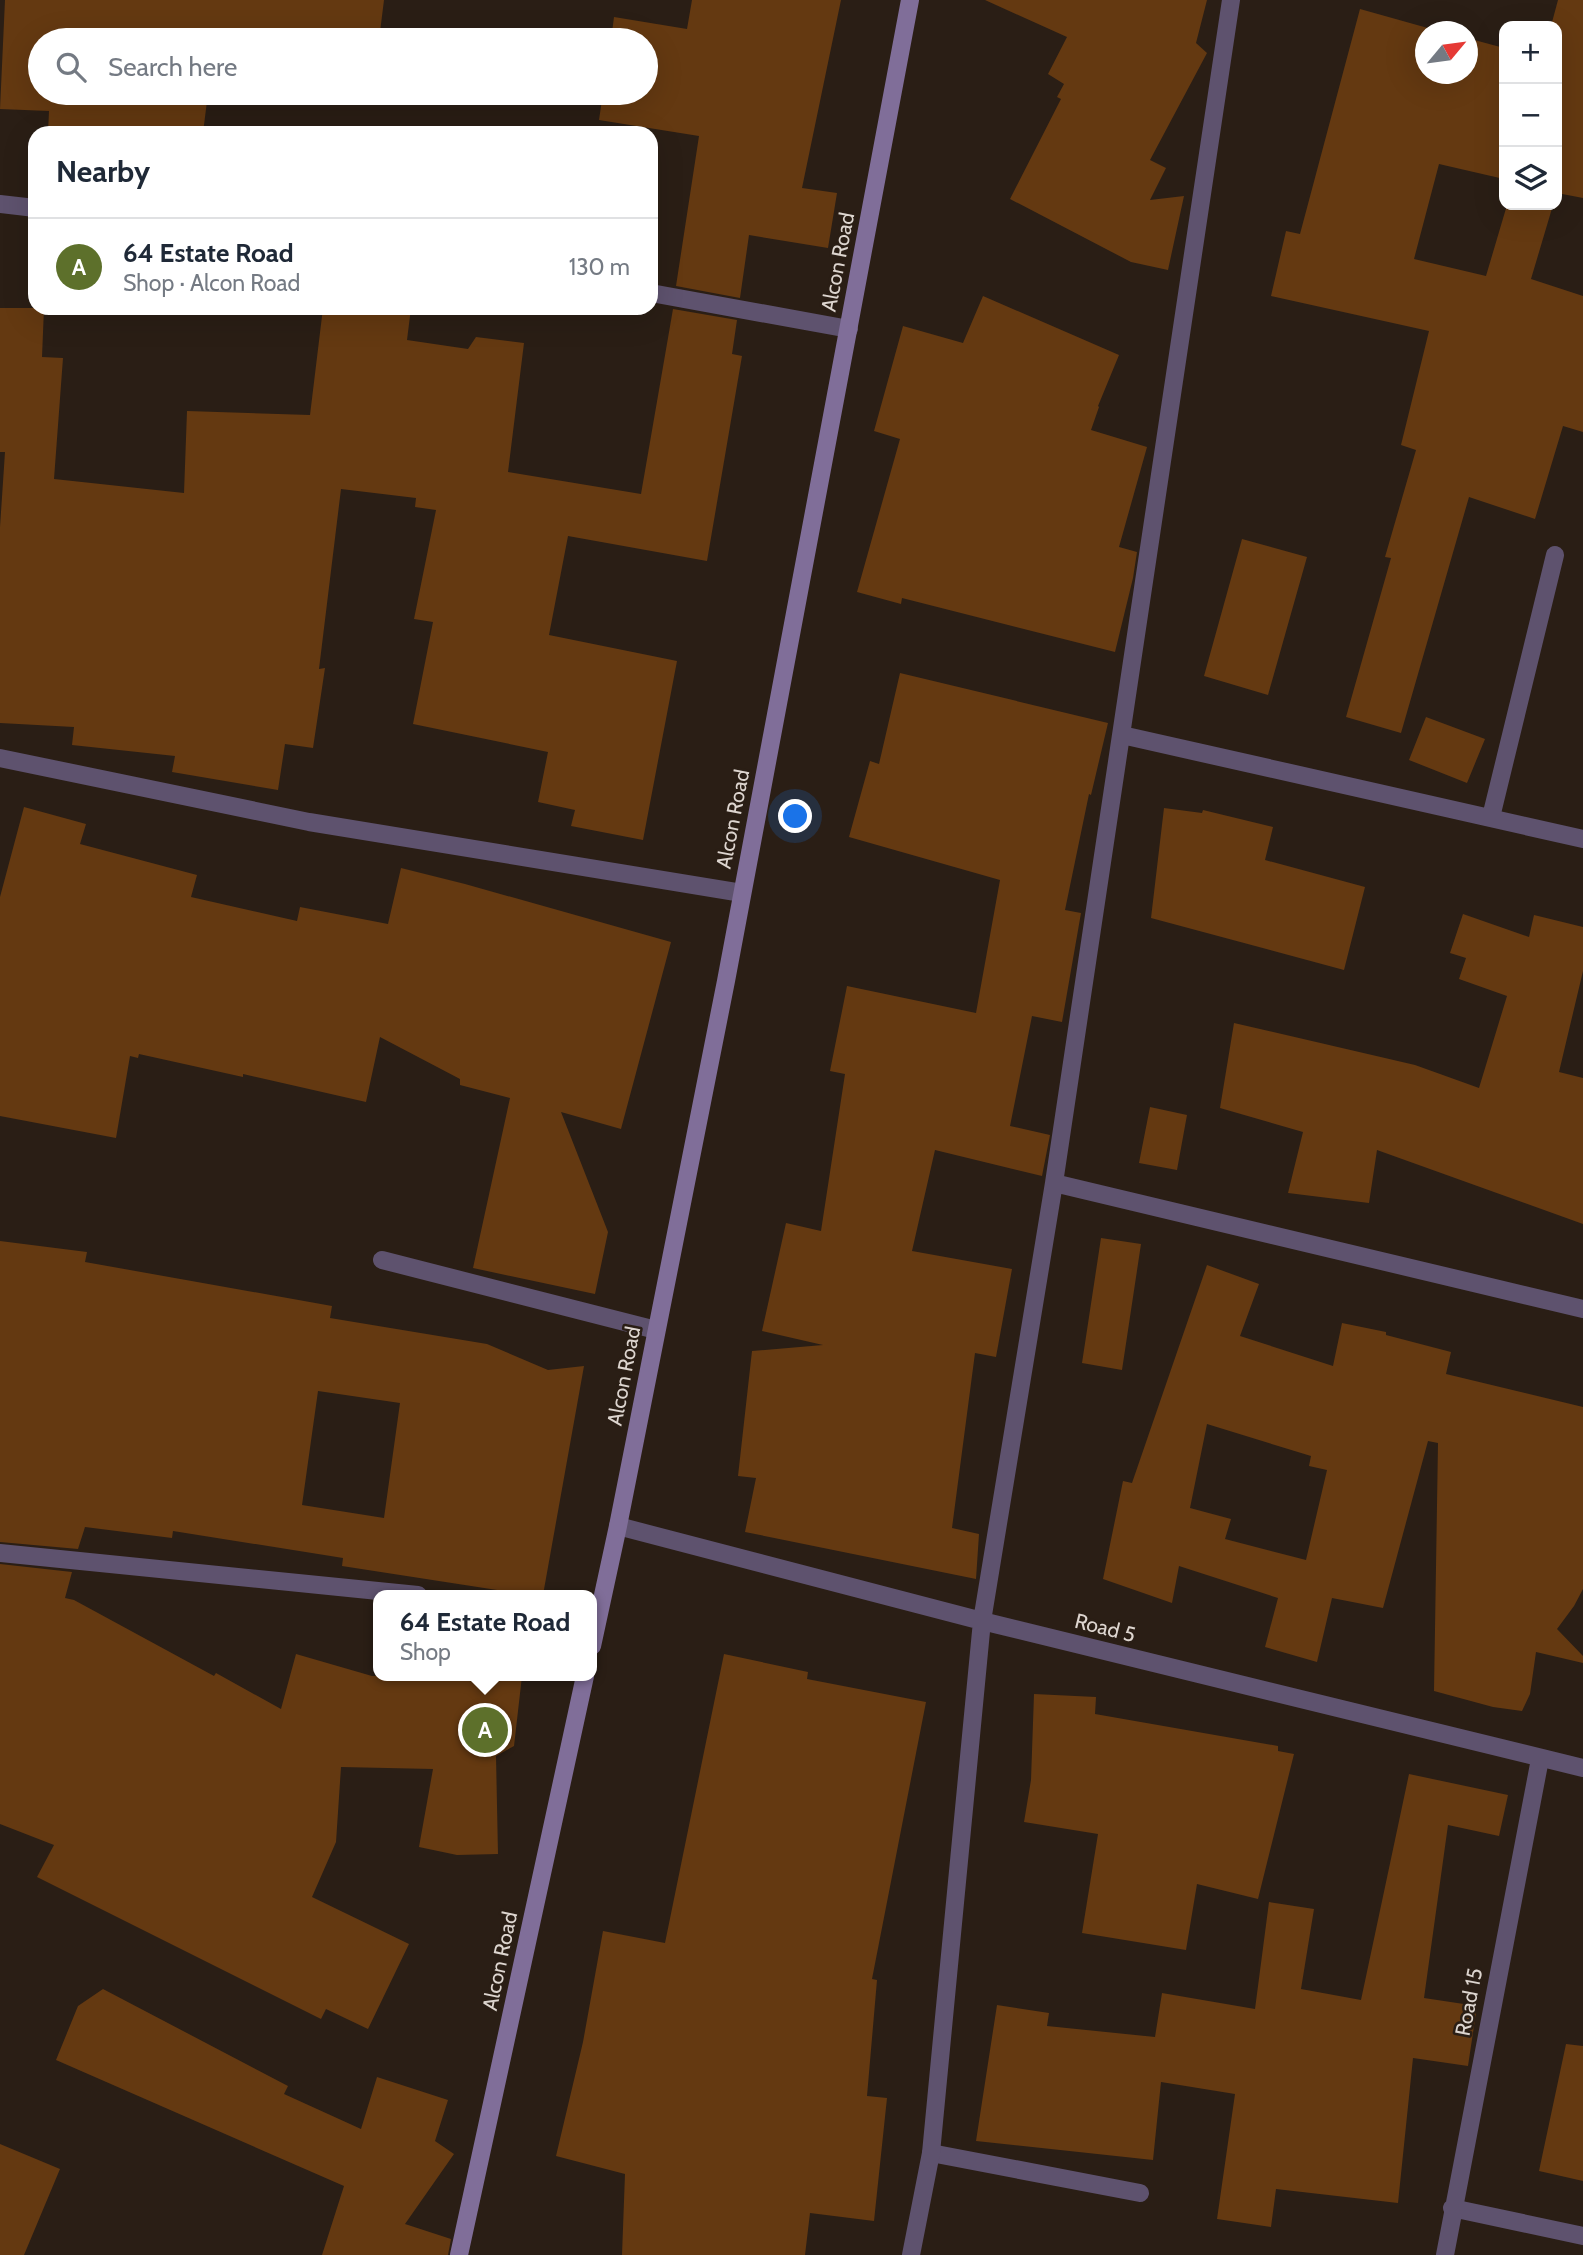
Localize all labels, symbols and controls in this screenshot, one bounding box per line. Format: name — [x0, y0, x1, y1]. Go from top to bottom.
north arrow — [1415, 21, 1478, 84]
map controls — [1499, 21, 1562, 210]
button: + — [1499, 21, 1562, 84]
search box — [28, 28, 658, 105]
icon: search — [52, 48, 90, 86]
text: Search here — [108, 51, 237, 83]
button: − — [1499, 84, 1562, 147]
button: layers — [1499, 147, 1562, 210]
text: Nearby — [56, 153, 150, 190]
street label: Alcon Road — [816, 210, 859, 314]
text: 64 Estate Road — [123, 237, 294, 269]
text: A — [72, 253, 86, 281]
text: 130 m — [569, 253, 630, 281]
text: Shop · Alcon Road — [123, 269, 300, 297]
street label: Alcon Road — [711, 767, 754, 871]
your location — [778, 799, 812, 833]
street label: Alcon Road — [602, 1324, 645, 1428]
popup — [373, 1590, 597, 1681]
text: 64 Estate Road — [400, 1606, 570, 1638]
street label: Road 5 — [1072, 1608, 1138, 1647]
text: Shop — [400, 1638, 451, 1666]
pin: A — [462, 1704, 508, 1756]
street label: Alcon Road — [477, 1909, 522, 2013]
street label: Road 15 — [1450, 1966, 1487, 2038]

